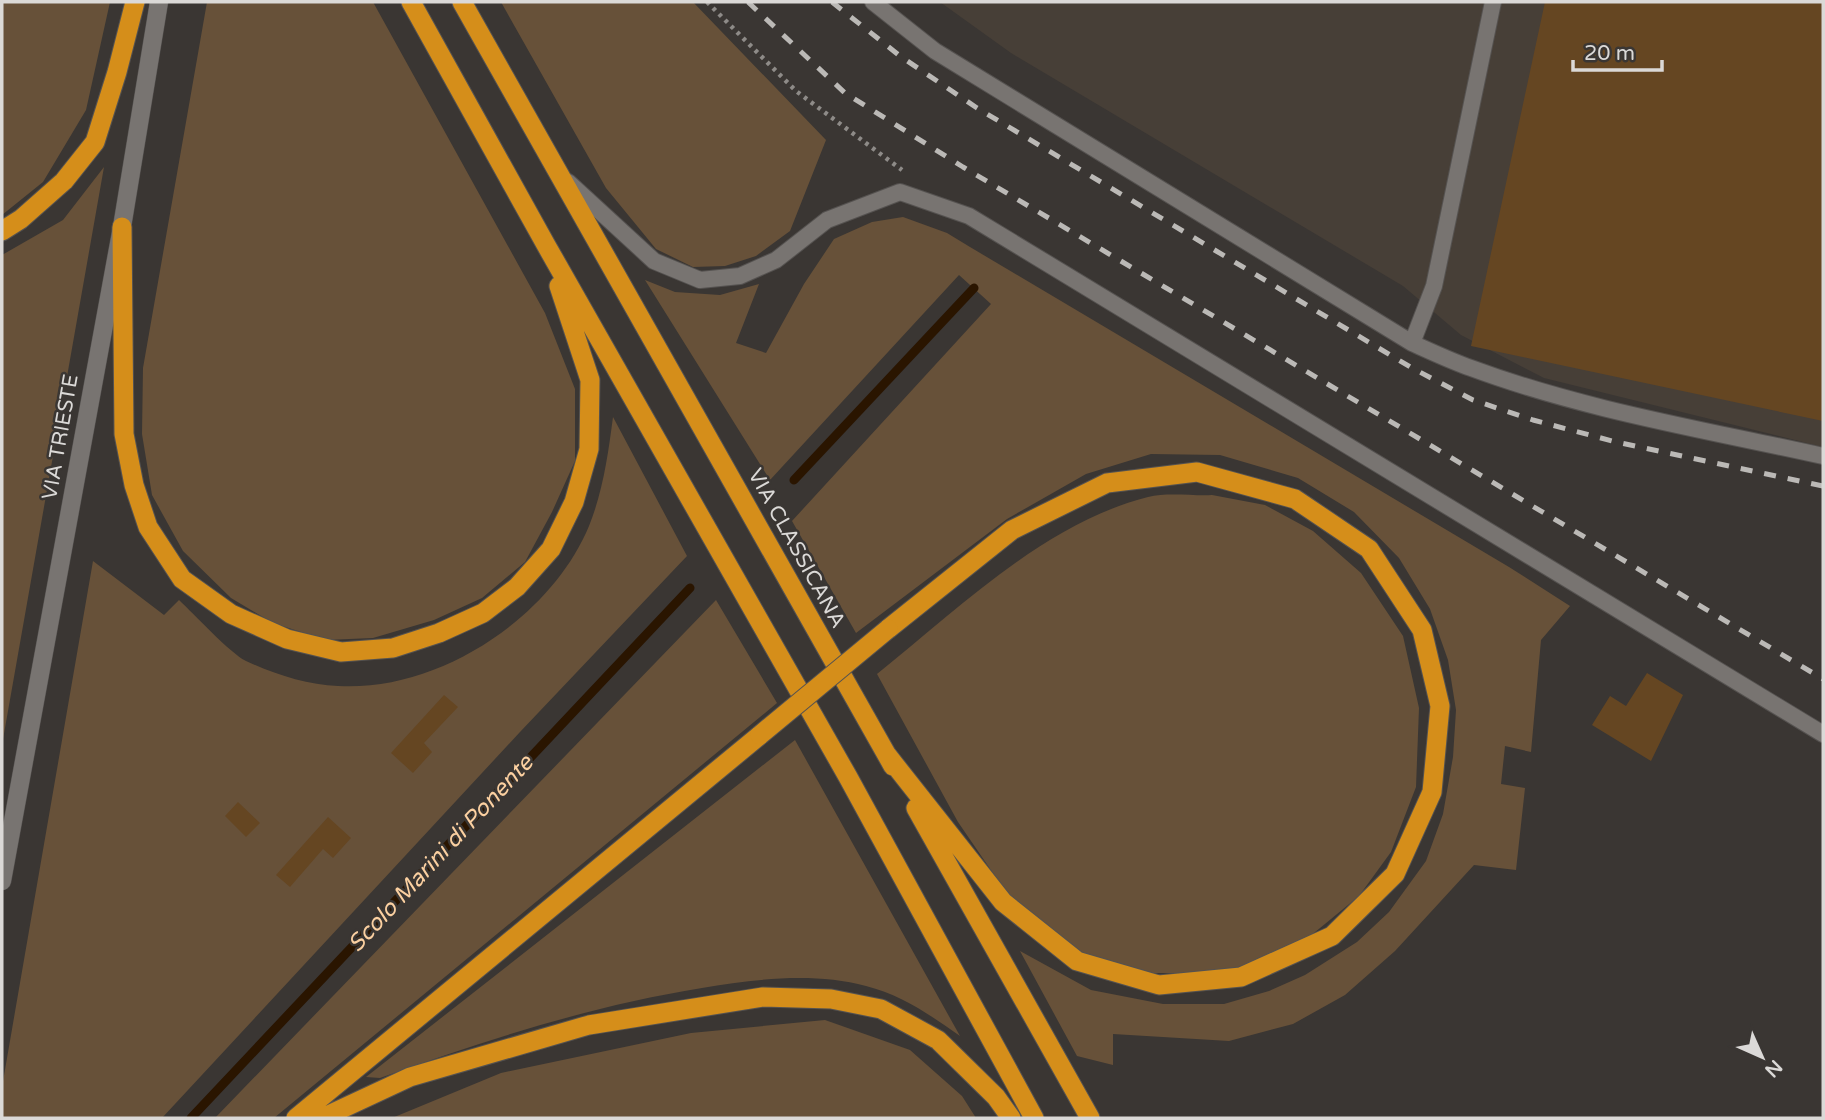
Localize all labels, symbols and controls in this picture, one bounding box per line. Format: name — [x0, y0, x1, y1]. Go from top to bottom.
scale bar — [1573, 28, 1662, 72]
text: 20 m — [1584, 41, 1635, 66]
street label: VIA TRIESTE — [37, 372, 84, 502]
street label: VIA CLASSICANA — [742, 464, 851, 632]
water label: Scolo Marini di Ponente — [342, 748, 541, 958]
north arrow — [1727, 1022, 1797, 1092]
text: N — [1760, 1055, 1786, 1081]

